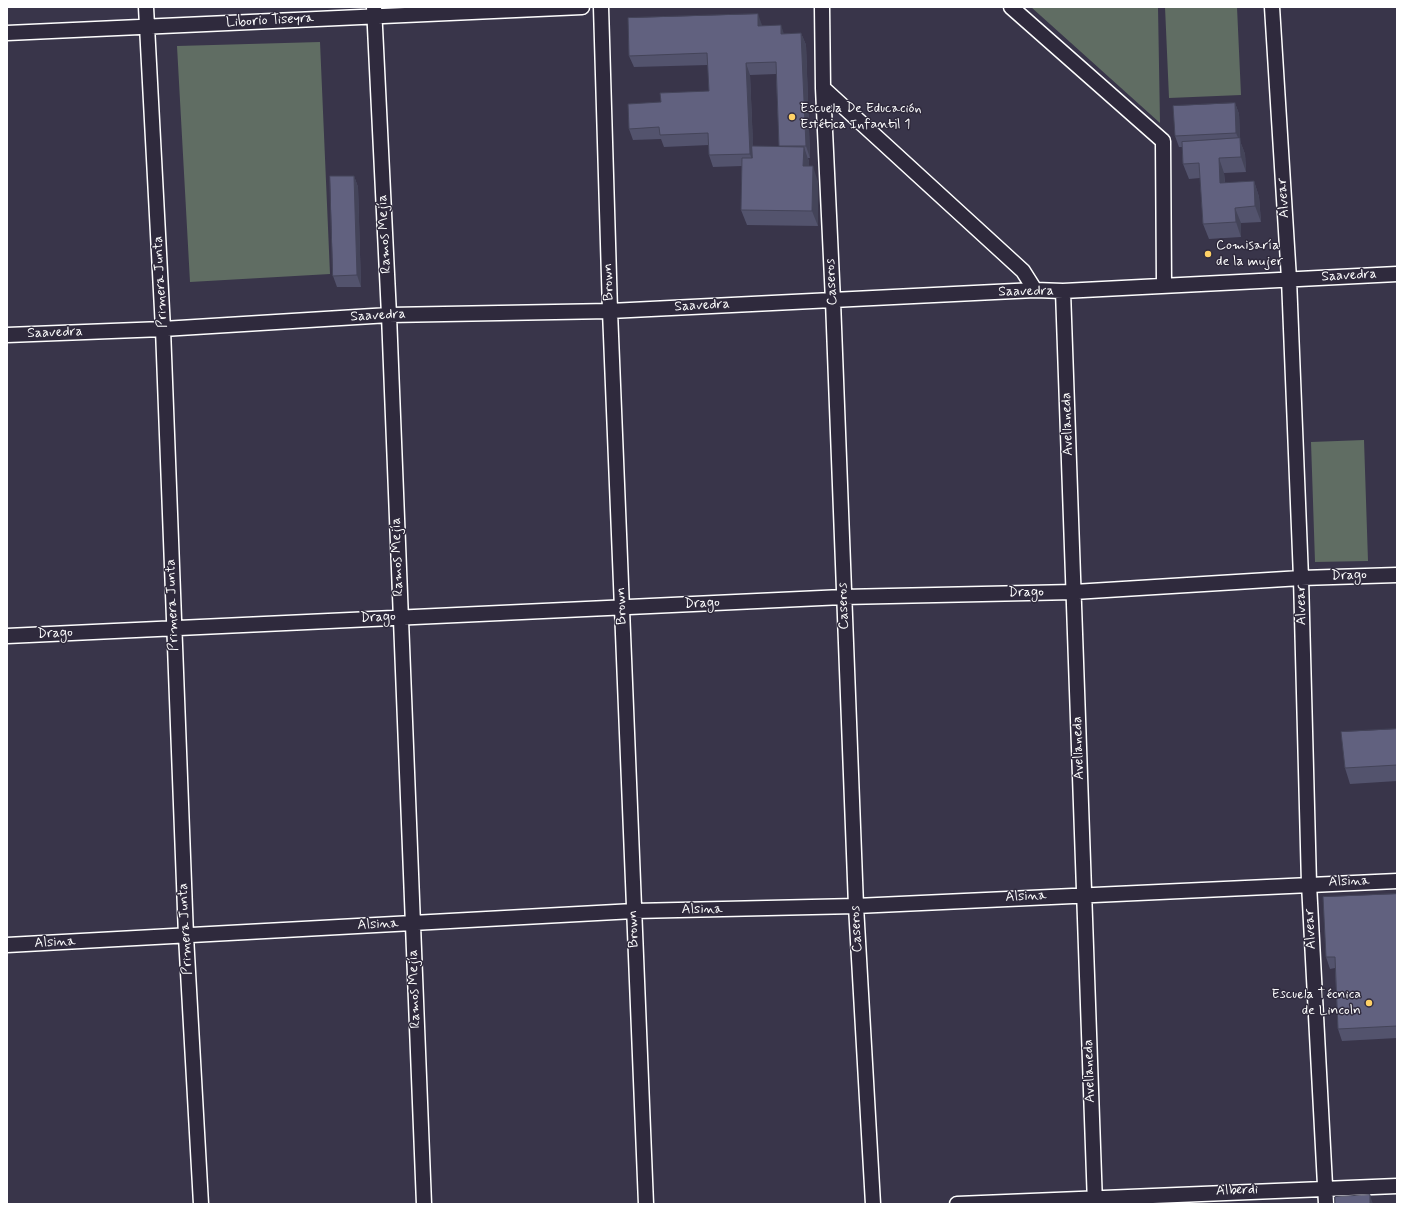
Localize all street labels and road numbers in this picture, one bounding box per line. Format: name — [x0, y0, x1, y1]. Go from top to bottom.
street label: Liborio Tiseyra — [226, 10, 314, 32]
street label: Alvear — [1274, 177, 1294, 219]
street label: Ramos Mejía — [375, 194, 395, 274]
street label: Primera Junta — [150, 236, 172, 328]
street label: Caseros — [822, 258, 842, 306]
street label: Brown — [600, 263, 618, 301]
street label: Saavedra — [1321, 266, 1377, 286]
street label: Saavedra — [998, 283, 1054, 301]
street label: Saavedra — [674, 296, 730, 316]
street label: Saavedra — [350, 306, 406, 326]
street label: Saavedra — [27, 324, 83, 342]
street label: Avellaneda — [1058, 392, 1078, 456]
street label: Ramos Mejía — [388, 517, 408, 597]
street label: Primera Junta — [163, 559, 183, 651]
street label: Drago — [1331, 567, 1367, 585]
street label: Caseros — [835, 582, 853, 630]
street label: Drago — [1008, 584, 1044, 602]
street label: Alvear — [1293, 585, 1311, 625]
street label: Brown — [613, 587, 631, 625]
street label: Drago — [684, 595, 720, 613]
street label: Drago — [360, 609, 396, 627]
street label: Drago — [37, 625, 73, 643]
street label: Avellaneda — [1069, 716, 1089, 780]
street label: Alsina — [1328, 873, 1370, 891]
street label: Primera Junta — [175, 883, 197, 975]
street label: Alsina — [1005, 888, 1047, 906]
street label: Alsina — [681, 901, 723, 919]
street label: Caseros — [847, 905, 867, 953]
street label: Alvear — [1302, 908, 1320, 950]
street label: Brown — [625, 910, 643, 948]
street label: Alsina — [357, 916, 399, 934]
street label: Alsina — [34, 934, 76, 952]
street label: Ramos Mejía — [405, 949, 425, 1029]
street label: Avellaneda — [1080, 1039, 1100, 1103]
street label: Alberdi — [1216, 1182, 1258, 1200]

